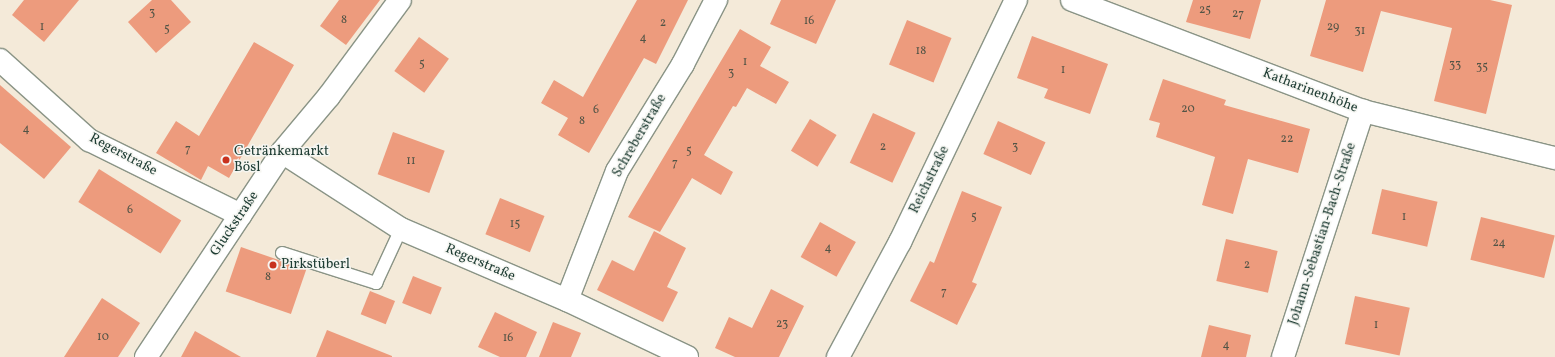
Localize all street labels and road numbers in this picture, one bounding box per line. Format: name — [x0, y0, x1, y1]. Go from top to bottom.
street label: Katharinenhöhe — [1260, 65, 1360, 117]
street label: Schreberstraße — [609, 91, 671, 181]
street label: Regerstraße — [86, 130, 160, 180]
street label: Johann-Sebastian-Bach-Straße — [1285, 141, 1361, 327]
street label: Reichstraße — [906, 143, 954, 217]
street label: Gluckstraße — [207, 188, 263, 260]
street label: Regerstraße — [443, 241, 517, 285]

